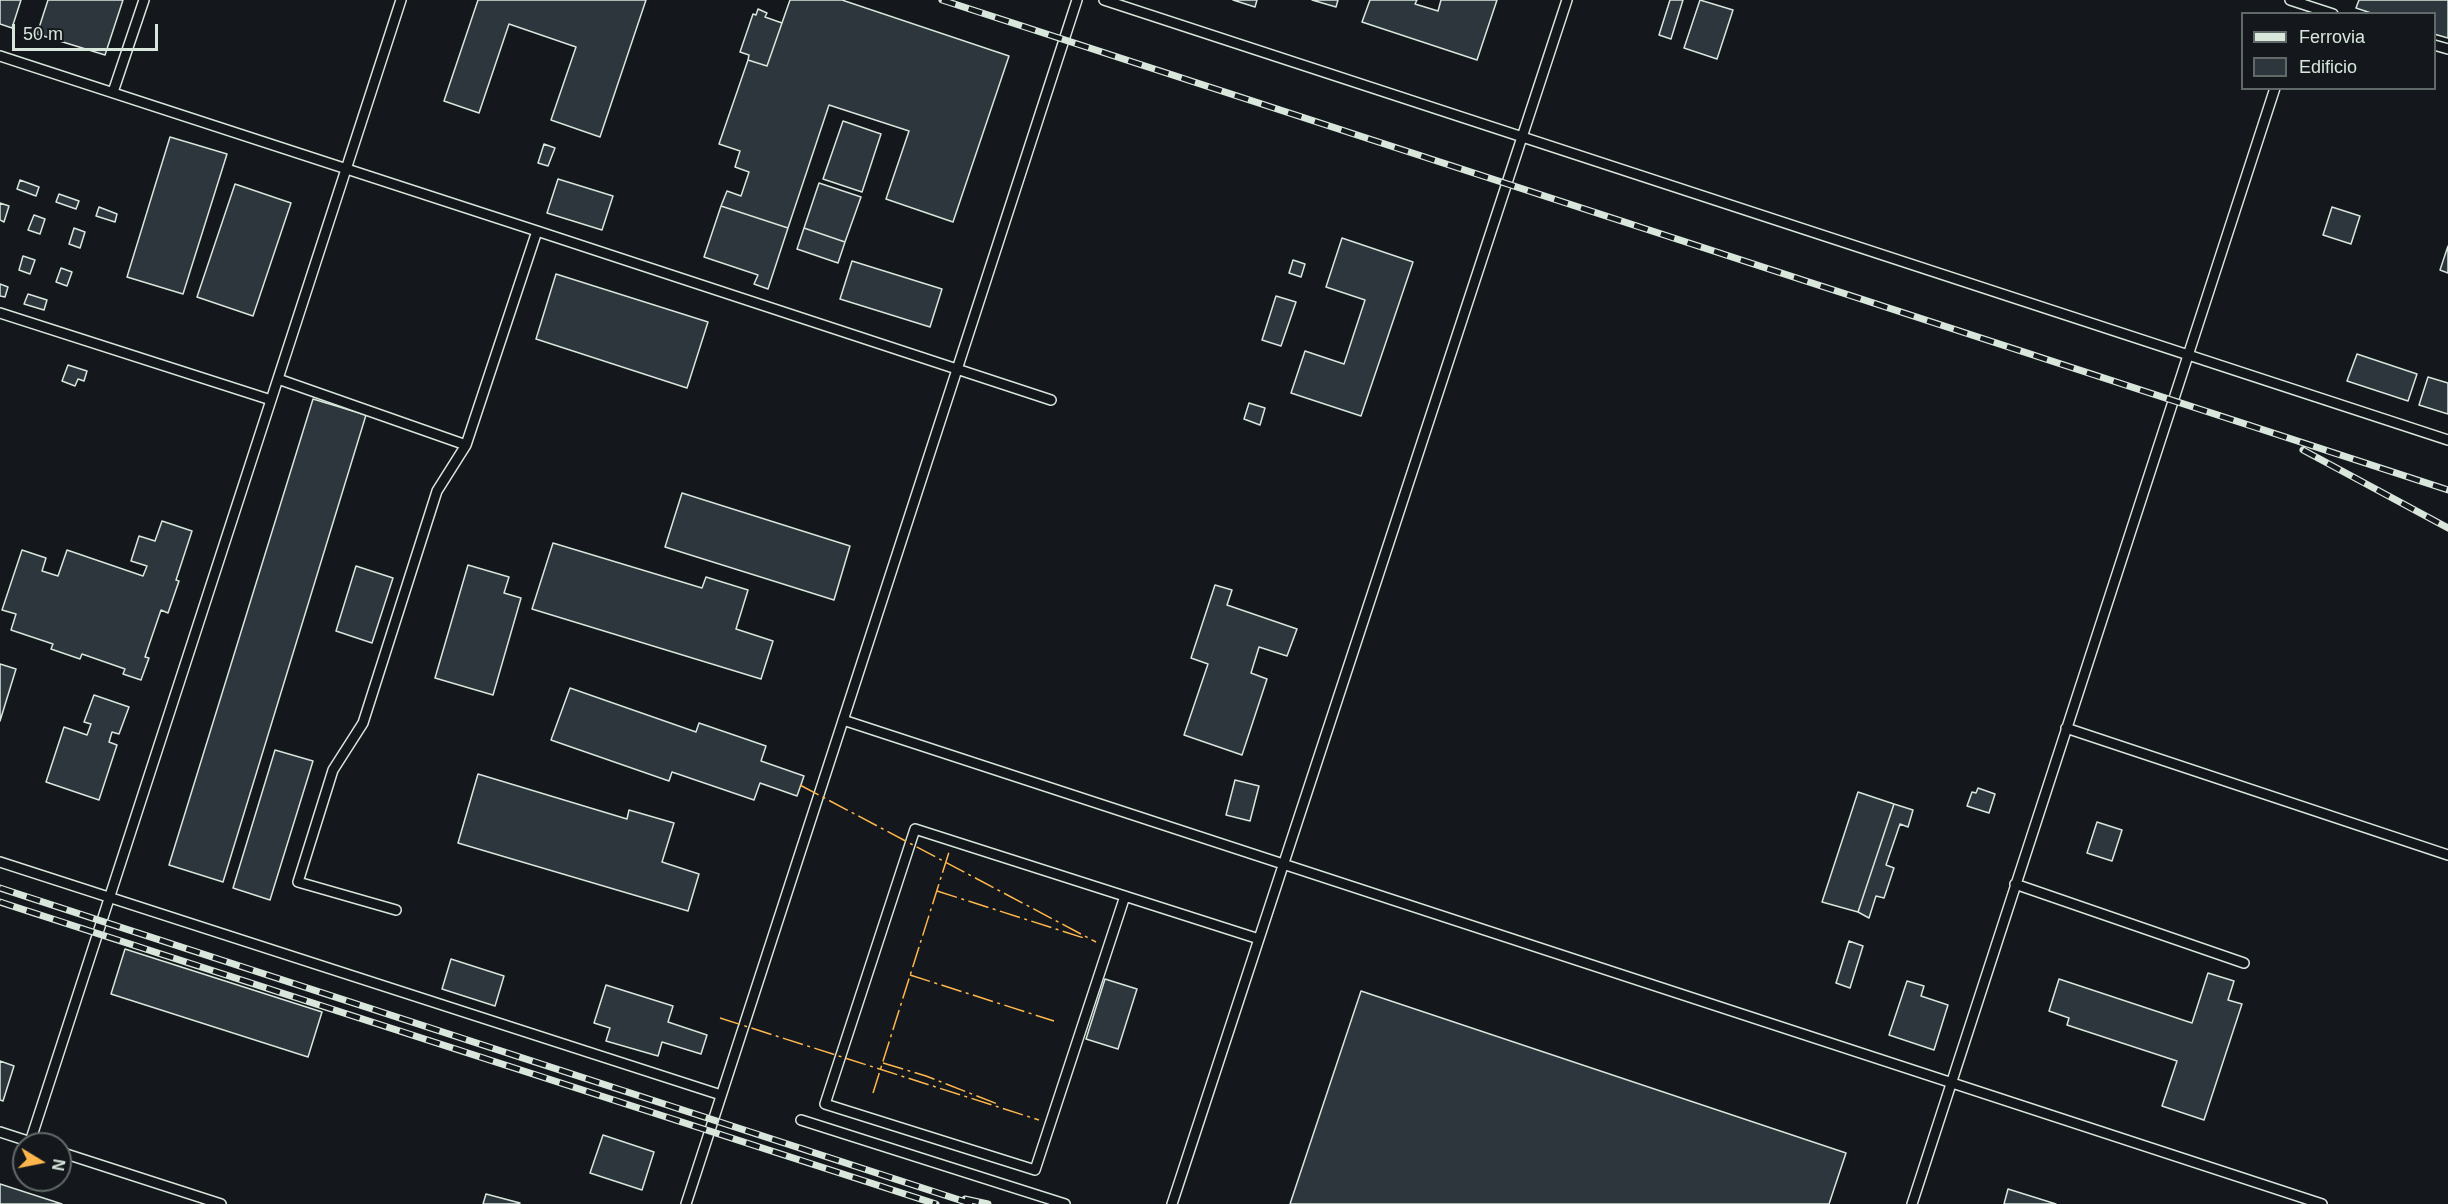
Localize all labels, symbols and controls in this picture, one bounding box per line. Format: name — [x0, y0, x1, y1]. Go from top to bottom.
scale bar — [15, 12, 160, 50]
legend — [2241, 12, 2436, 90]
text: 50 m — [23, 24, 63, 44]
text: Ferrovia — [2299, 27, 2365, 47]
text: Edificio — [2299, 57, 2357, 77]
north arrow — [12, 1132, 72, 1192]
text: N — [49, 1158, 68, 1172]

